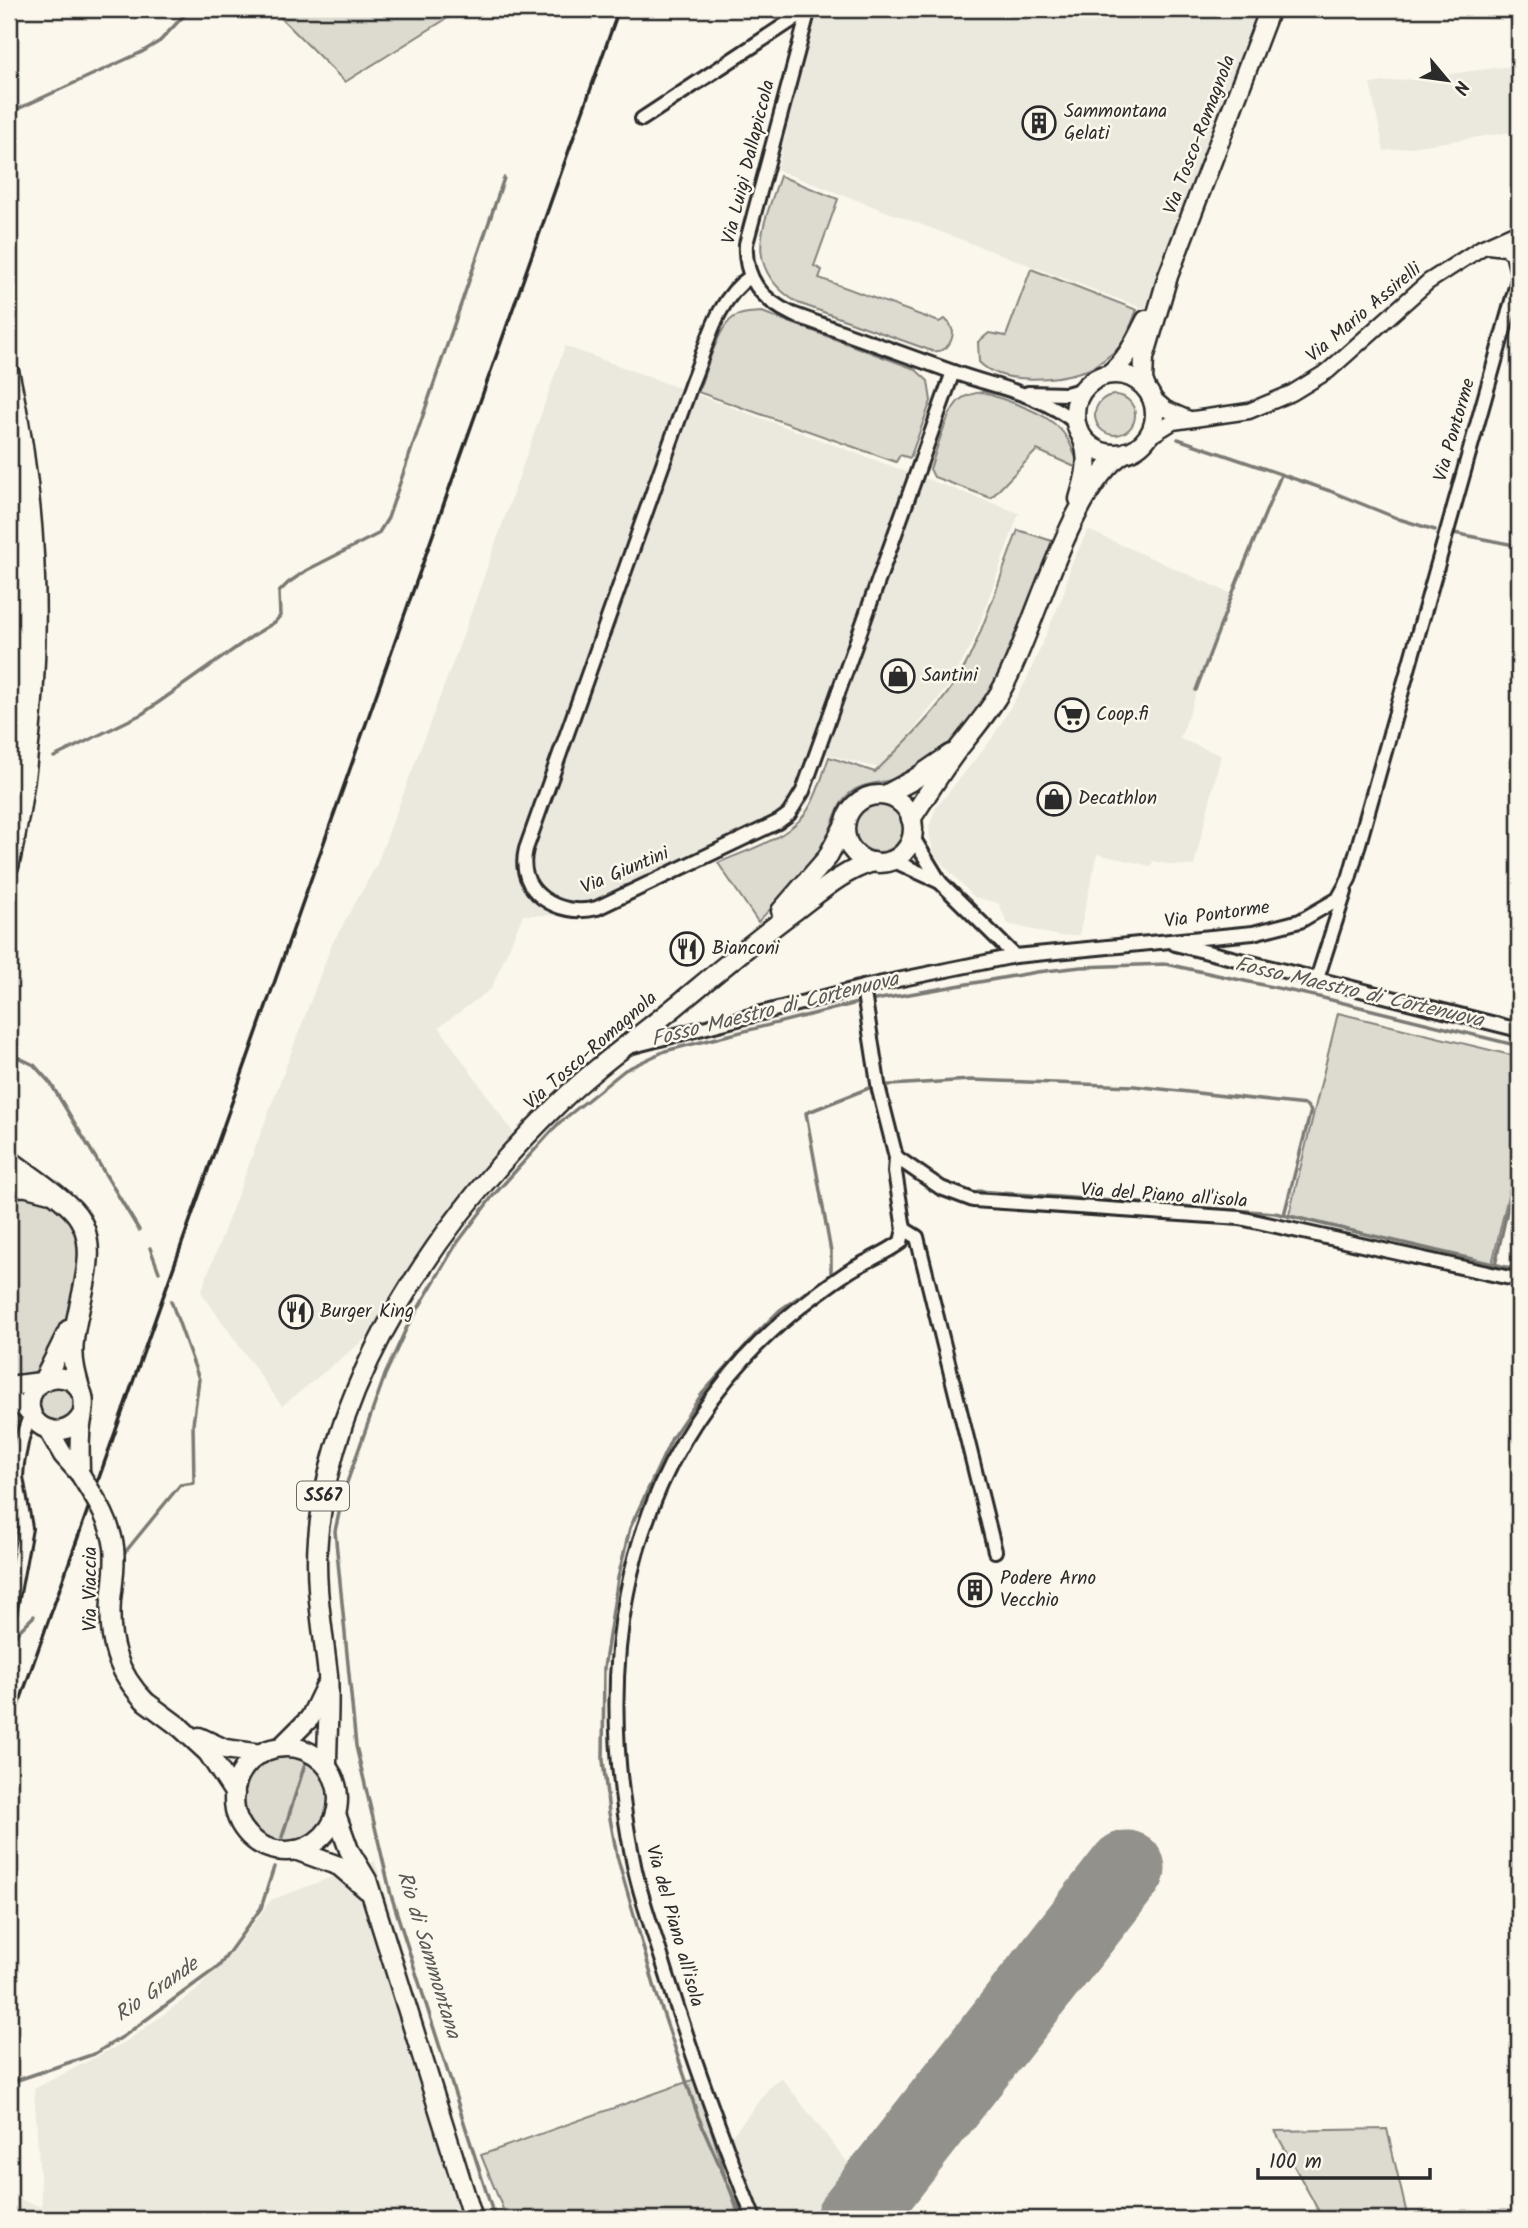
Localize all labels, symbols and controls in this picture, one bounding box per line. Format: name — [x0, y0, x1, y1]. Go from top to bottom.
north arrow — [1412, 46, 1482, 116]
street label: Via Tosco-Romagnola — [1156, 51, 1244, 219]
text: N — [1444, 75, 1476, 100]
street label: Via Luigi Dallapiccola — [714, 77, 784, 247]
place label: Sammontana Gelati — [1064, 97, 1167, 149]
building icon: Sammontana Gelati — [1020, 104, 1058, 142]
street label: Via Mario Assirelli — [1300, 255, 1430, 370]
street label: Via Pontorme — [1426, 374, 1484, 485]
shop icon: Santini — [879, 657, 917, 695]
place label: Santini — [922, 661, 979, 691]
supermarket icon: Coop.fi — [1053, 696, 1091, 734]
place label: Coop.fi — [1096, 700, 1149, 730]
shop icon: Decathlon — [1035, 780, 1073, 818]
place label: Decathlon — [1078, 784, 1157, 814]
street label: Via Giuntini — [576, 838, 675, 903]
street label: Via Pontorme — [1162, 893, 1272, 937]
restaurant icon: Bianconi — [668, 930, 706, 968]
place label: Bianconi — [712, 934, 781, 964]
water label: Fosso Maestro di Cortenuova — [1231, 948, 1488, 1038]
water label: Fosso Maestro di Cortenuova — [648, 963, 903, 1057]
street label: Via Tosco-Romagnola — [517, 984, 665, 1118]
street label: Via del Piano all'isola — [1079, 1175, 1249, 1217]
restaurant icon: Burger King — [277, 1293, 315, 1331]
place label: Burger King — [320, 1297, 414, 1327]
road number: SS67 — [297, 1482, 349, 1511]
street label: Via Viaccia — [76, 1546, 106, 1632]
place label: Podere Arno Vecchio — [1000, 1564, 1096, 1616]
building icon: Podere Arno Vecchio — [956, 1571, 994, 1609]
street label: Via del Piano all'isola — [637, 1841, 711, 2011]
water label: Rio di Sammontana — [387, 1867, 469, 2044]
water label: Rio Grande — [108, 1948, 208, 2031]
scale bar — [1258, 2137, 1430, 2181]
text: 100 m — [1269, 2146, 1322, 2179]

